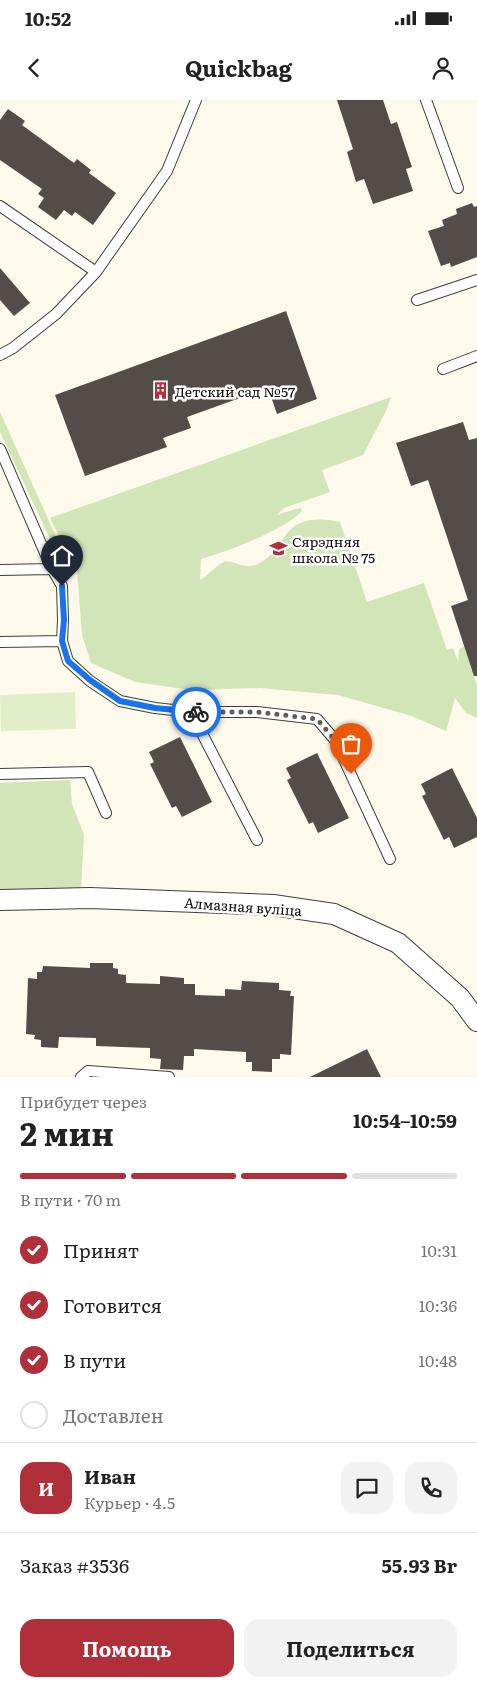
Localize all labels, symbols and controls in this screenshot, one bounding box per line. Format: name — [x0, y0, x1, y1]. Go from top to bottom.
text: 10:52 — [25, 4, 71, 32]
text: Quickbag — [185, 51, 292, 84]
icon: back — [20, 54, 48, 82]
icon: person — [429, 54, 457, 82]
building icon: Детский сад №57 — [151, 381, 171, 401]
place label: Детский сад №57 — [175, 381, 295, 401]
place label: Сярэдняя школа № 75 — [292, 531, 375, 567]
pin — [41, 535, 83, 586]
school or university icon: Сярэдняя школа № 75 — [268, 539, 288, 559]
icon: home — [48, 542, 76, 570]
courier — [171, 687, 221, 737]
icon: bike — [182, 698, 210, 726]
pin — [330, 723, 372, 774]
icon: bag — [337, 730, 365, 758]
street label: Алмазная вуліца — [183, 892, 303, 920]
text: Прибудет через — [20, 1089, 147, 1113]
text: 10:54–10:59 — [353, 1106, 457, 1134]
text: 2 мин — [20, 1108, 114, 1156]
text: В пути · 70 m — [20, 1187, 121, 1211]
icon: check — [20, 1236, 48, 1264]
text: Принят — [63, 1236, 139, 1264]
text: 10:31 — [421, 1238, 457, 1262]
icon: check — [20, 1291, 48, 1319]
text: Готовится — [63, 1291, 162, 1319]
text: 10:36 — [419, 1293, 457, 1317]
icon: check — [20, 1346, 48, 1374]
text: В пути — [63, 1346, 126, 1374]
text: 10:48 — [419, 1348, 457, 1372]
text: Доставлен — [63, 1401, 164, 1429]
text: Иван — [84, 1462, 136, 1490]
button: chat — [341, 1462, 393, 1514]
button: phone — [405, 1462, 457, 1514]
text: И — [38, 1474, 54, 1502]
text: Курьер · 4.5 — [84, 1490, 175, 1514]
text: Заказ #3536 — [20, 1551, 129, 1579]
text: 55.93 Br — [381, 1551, 457, 1579]
button: Помощь — [20, 1619, 234, 1677]
button: Поделиться — [244, 1619, 457, 1677]

